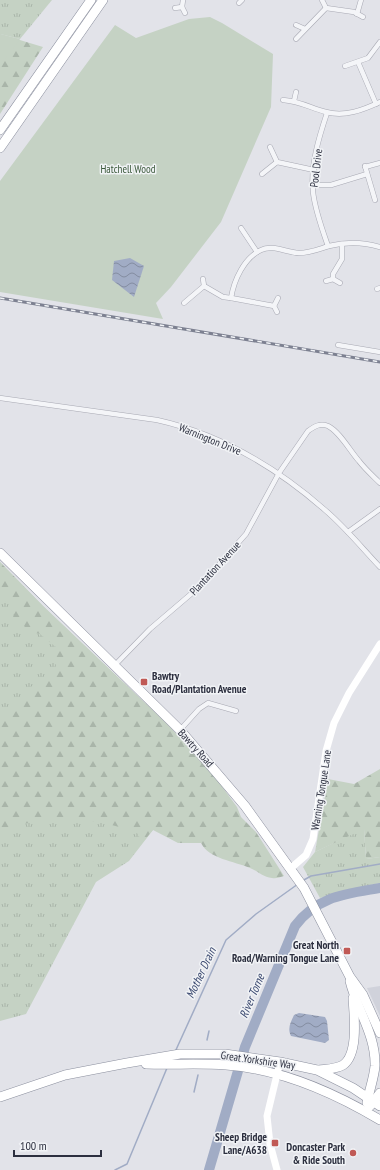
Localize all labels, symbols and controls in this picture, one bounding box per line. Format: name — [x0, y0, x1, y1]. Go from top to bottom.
street label: Pool Drive — [307, 147, 325, 188]
park label: Hatchell Wood — [100, 162, 156, 176]
street label: Warnington Drive — [177, 420, 244, 458]
street label: Plantation Avenue — [186, 538, 244, 598]
place label: Bawtry Road/Plantation Avenue — [152, 669, 247, 696]
marker: Bawtry Road/Plantation Avenue — [139, 677, 149, 687]
street label: Bawtry Road — [175, 726, 217, 770]
street label: Warning Tongue Lane — [308, 748, 334, 831]
place label: Great North Road/Warning Tongue Lane — [232, 938, 339, 965]
water label: Mother Drain — [182, 944, 219, 1001]
marker: Great North Road/Warning Tongue Lane — [342, 946, 352, 956]
water label: River Torne — [236, 971, 268, 1020]
street label: Great Yorkshire Way — [220, 1048, 297, 1072]
place label: Sheep Bridge Lane/A638 — [215, 1130, 267, 1157]
scale bar — [14, 1132, 101, 1158]
text: 100 m — [20, 1138, 47, 1153]
marker: Sheep Bridge Lane/A638 — [270, 1138, 280, 1148]
place label: Doncaster Park & Ride South — [286, 1140, 345, 1167]
marker: Doncaster Park & Ride South — [348, 1148, 358, 1158]

